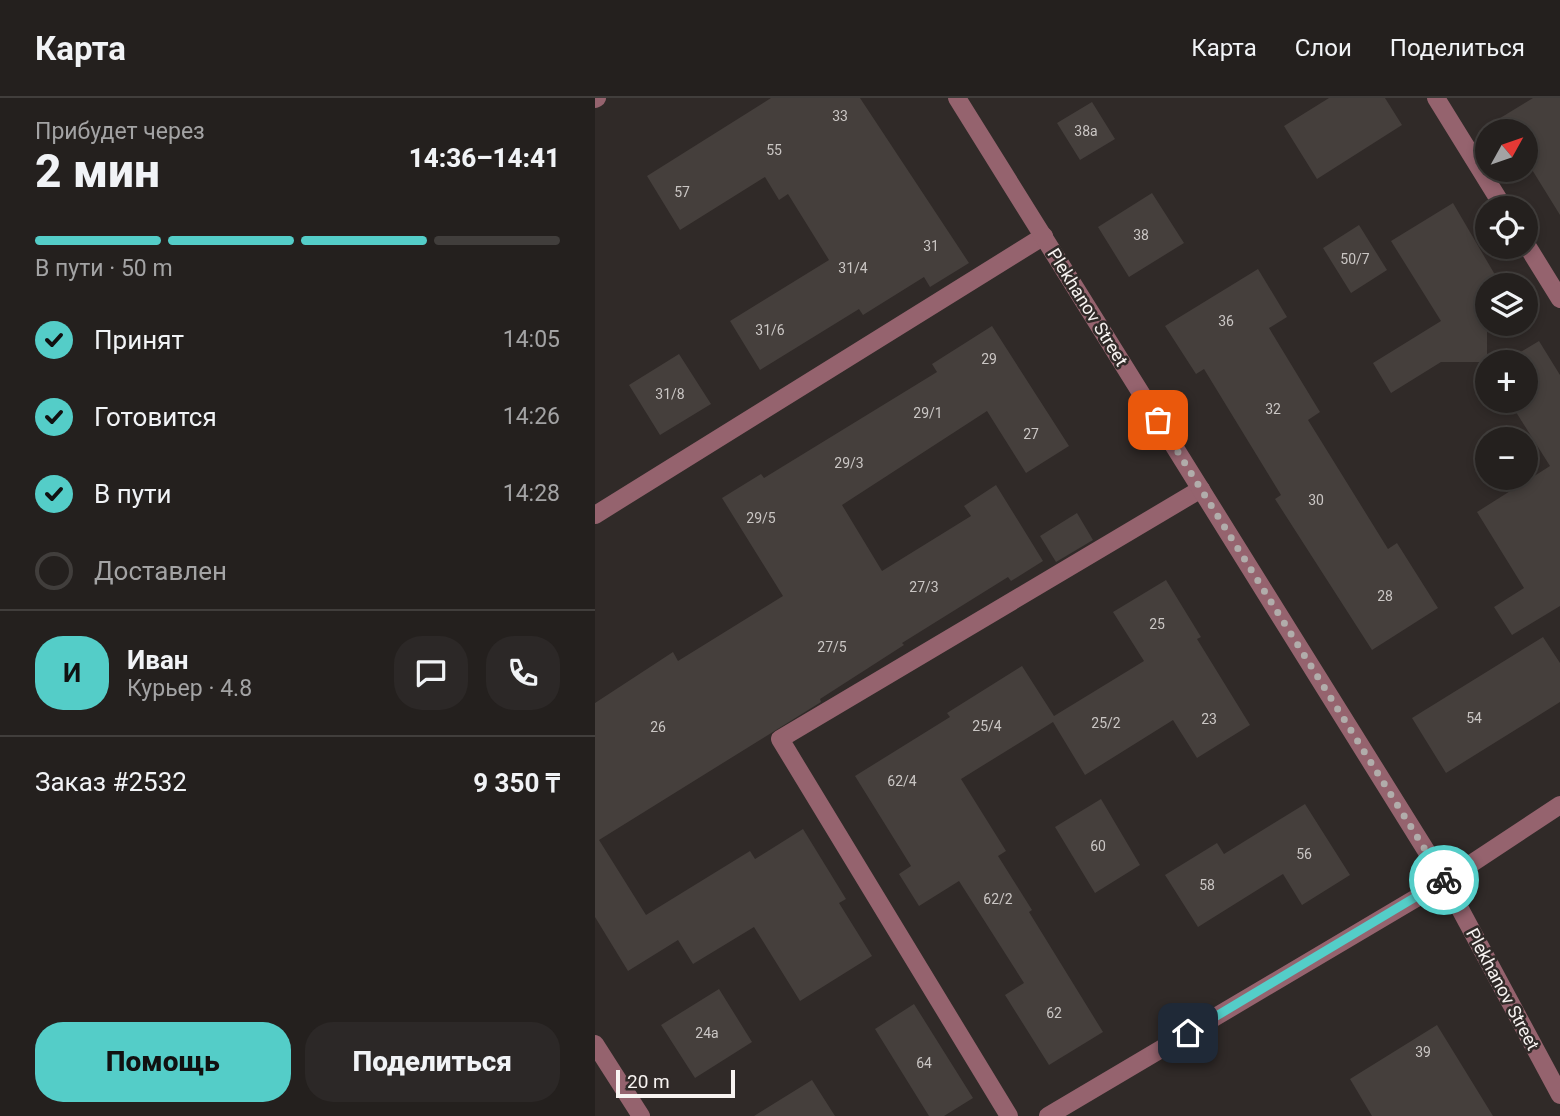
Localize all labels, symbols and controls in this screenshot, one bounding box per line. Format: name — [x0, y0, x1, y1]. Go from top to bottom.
text: Карта — [35, 29, 126, 68]
text: Карта — [1191, 34, 1257, 62]
text: Слои — [1295, 34, 1352, 62]
text: Поделиться — [1390, 34, 1525, 62]
house number: 33 — [832, 108, 848, 124]
text: Прибудет через — [35, 118, 205, 145]
north arrow — [1475, 119, 1538, 182]
map controls — [1475, 119, 1538, 490]
house number: 38а — [1074, 123, 1098, 139]
house number: 55 — [766, 142, 782, 158]
text: 14:36–14:41 — [409, 143, 560, 173]
text: 2 мин — [35, 144, 160, 198]
house number: 57 — [674, 184, 690, 200]
button: locate — [1475, 196, 1538, 259]
house number: 38 — [1133, 227, 1149, 243]
house number: 31 — [923, 238, 939, 254]
street label: Plekhanov Street — [1043, 244, 1133, 370]
house number: 50/7 — [1340, 251, 1370, 267]
text: В пути · 50 m — [35, 255, 173, 282]
house number: 31/4 — [838, 260, 868, 276]
button: layers — [1475, 273, 1538, 336]
house number: 36 — [1218, 313, 1234, 329]
icon: check — [35, 321, 73, 359]
house number: 31/6 — [755, 322, 785, 338]
text: Принят — [94, 325, 184, 355]
text: 14:05 — [503, 326, 560, 353]
button: + — [1475, 350, 1538, 413]
house number: 29 — [981, 351, 997, 367]
house number: 31/8 — [655, 386, 685, 402]
pin — [1128, 390, 1188, 450]
icon: check — [35, 398, 73, 436]
icon: bag — [1139, 401, 1177, 439]
house number: 32 — [1265, 401, 1281, 417]
text: Готовится — [94, 402, 217, 432]
text: 14:26 — [503, 403, 560, 430]
house number: 29/1 — [913, 405, 943, 421]
house number: 27 — [1023, 426, 1039, 442]
button: − — [1475, 427, 1538, 490]
house number: 29/3 — [834, 455, 864, 471]
icon: check — [35, 475, 73, 513]
text: В пути — [94, 479, 171, 509]
text: 14:28 — [503, 480, 560, 507]
house number: 30 — [1308, 492, 1324, 508]
house number: 29/5 — [746, 510, 776, 526]
text: Доставлен — [94, 556, 227, 586]
house number: 27/3 — [909, 579, 939, 595]
house number: 28 — [1377, 588, 1393, 604]
house number: 25 — [1149, 616, 1165, 632]
button: chat — [394, 636, 468, 710]
button: phone — [486, 636, 560, 710]
house number: 27/5 — [817, 639, 847, 655]
text: Иван — [127, 645, 189, 675]
text: И — [63, 658, 81, 688]
text: Курьер · 4.8 — [127, 675, 252, 702]
house number: 54 — [1466, 710, 1482, 726]
house number: 23 — [1201, 711, 1217, 727]
house number: 25/2 — [1091, 715, 1121, 731]
house number: 25/4 — [972, 718, 1002, 734]
house number: 26 — [650, 719, 666, 735]
text: Заказ #2532 — [35, 767, 187, 797]
text: 9 350 ₸ — [473, 768, 560, 798]
house number: 62/4 — [887, 773, 917, 789]
house number: 60 — [1090, 838, 1106, 854]
courier — [1409, 845, 1479, 915]
house number: 56 — [1296, 846, 1312, 862]
icon: bike — [1425, 861, 1463, 899]
house number: 58 — [1199, 877, 1215, 893]
house number: 62/2 — [983, 891, 1013, 907]
street label: Plekhanov Street — [1462, 925, 1544, 1054]
pin — [1158, 1003, 1218, 1063]
house number: 62 — [1046, 1005, 1062, 1021]
icon: home — [1169, 1014, 1207, 1052]
button: Помощь — [35, 1022, 291, 1102]
button: Поделиться — [305, 1022, 560, 1102]
house number: 24а — [695, 1025, 719, 1041]
house number: 39 — [1415, 1044, 1431, 1060]
house number: 64 — [916, 1055, 932, 1071]
scale bar — [616, 1067, 735, 1099]
text: 20 m — [627, 1070, 670, 1093]

